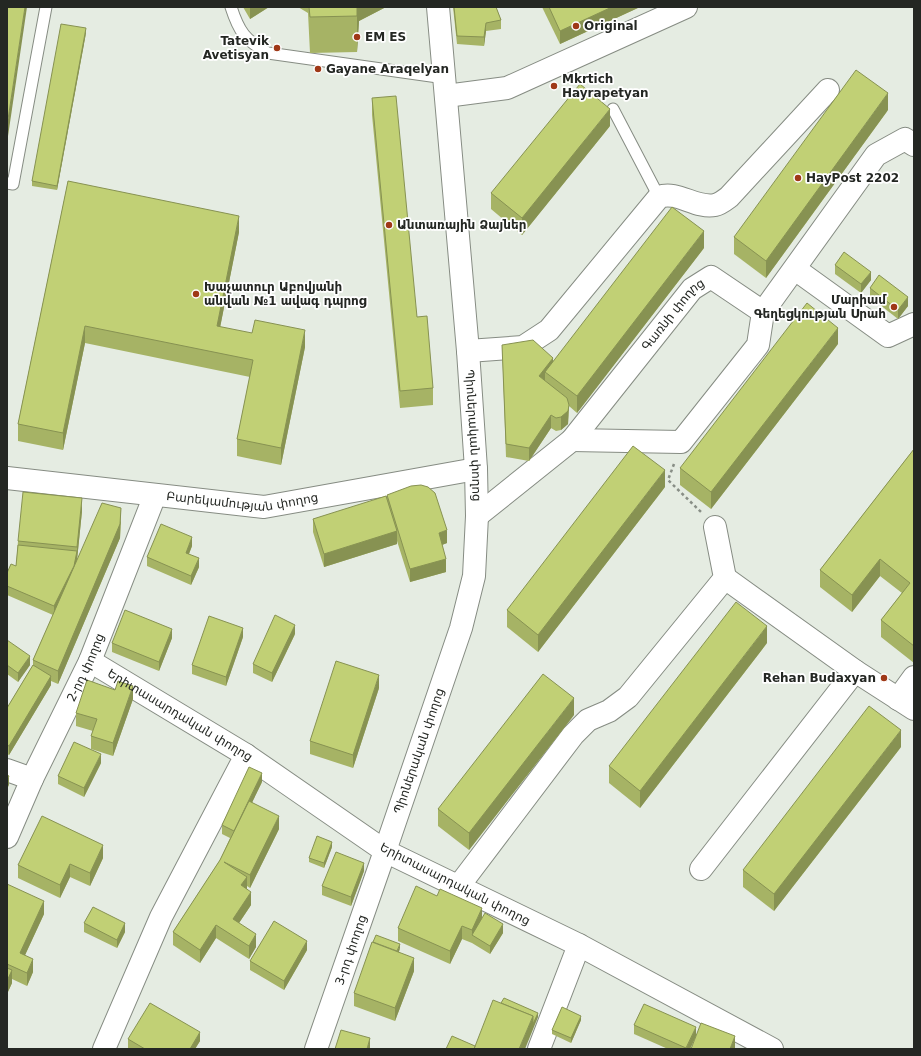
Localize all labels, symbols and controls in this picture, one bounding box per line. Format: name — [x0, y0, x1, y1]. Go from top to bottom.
place label: Original — [584, 19, 638, 33]
marker: Original — [571, 21, 581, 31]
place label: EM ES — [365, 30, 406, 44]
marker: EM ES — [352, 32, 362, 42]
place label: Tatevik Avetisyan — [203, 34, 270, 62]
marker: Tatevik Avetisyan — [272, 43, 282, 53]
place label: Gayane Araqelyan — [326, 62, 449, 76]
marker: Gayane Araqelyan — [313, 64, 323, 74]
place label: Mkrtich Hayrapetyan — [562, 72, 649, 100]
marker: Mkrtich Hayrapetyan — [549, 81, 559, 91]
place label: HayPost 2202 — [806, 171, 899, 185]
marker: HayPost 2202 — [793, 173, 803, 183]
place label: Անտառային Ձայներ — [397, 218, 526, 232]
marker: Անտառային Ձայներ — [384, 220, 394, 230]
street label: Գառնի փողոց — [639, 276, 707, 353]
place label: Խաչատուր Աբովյանի անվան №1 ավագ դպրոց — [204, 280, 367, 308]
marker: Խաչատուր Աբովյանի անվան №1 ավագ դպրոց — [191, 289, 201, 299]
place label: Մարիամ Գեղեցկության Սրահ — [754, 293, 887, 321]
marker: Մարիամ Գեղեցկության Սրահ — [889, 302, 899, 312]
street label: Պիոներական փողոց — [462, 369, 484, 502]
street label: Բարեկամության փողոց — [166, 489, 319, 514]
street label: 2-րդ փողոց — [64, 631, 107, 704]
street label: Երիտասարդական փողոց — [105, 666, 255, 764]
place label: Rehan Budaxyan — [763, 671, 876, 685]
marker: Rehan Budaxyan — [879, 673, 889, 683]
street label: Պիոներական փողոց — [391, 686, 447, 816]
street label: Երիտասարդական փողոց — [378, 840, 532, 928]
street label: 3-րդ փողոց — [332, 913, 370, 987]

